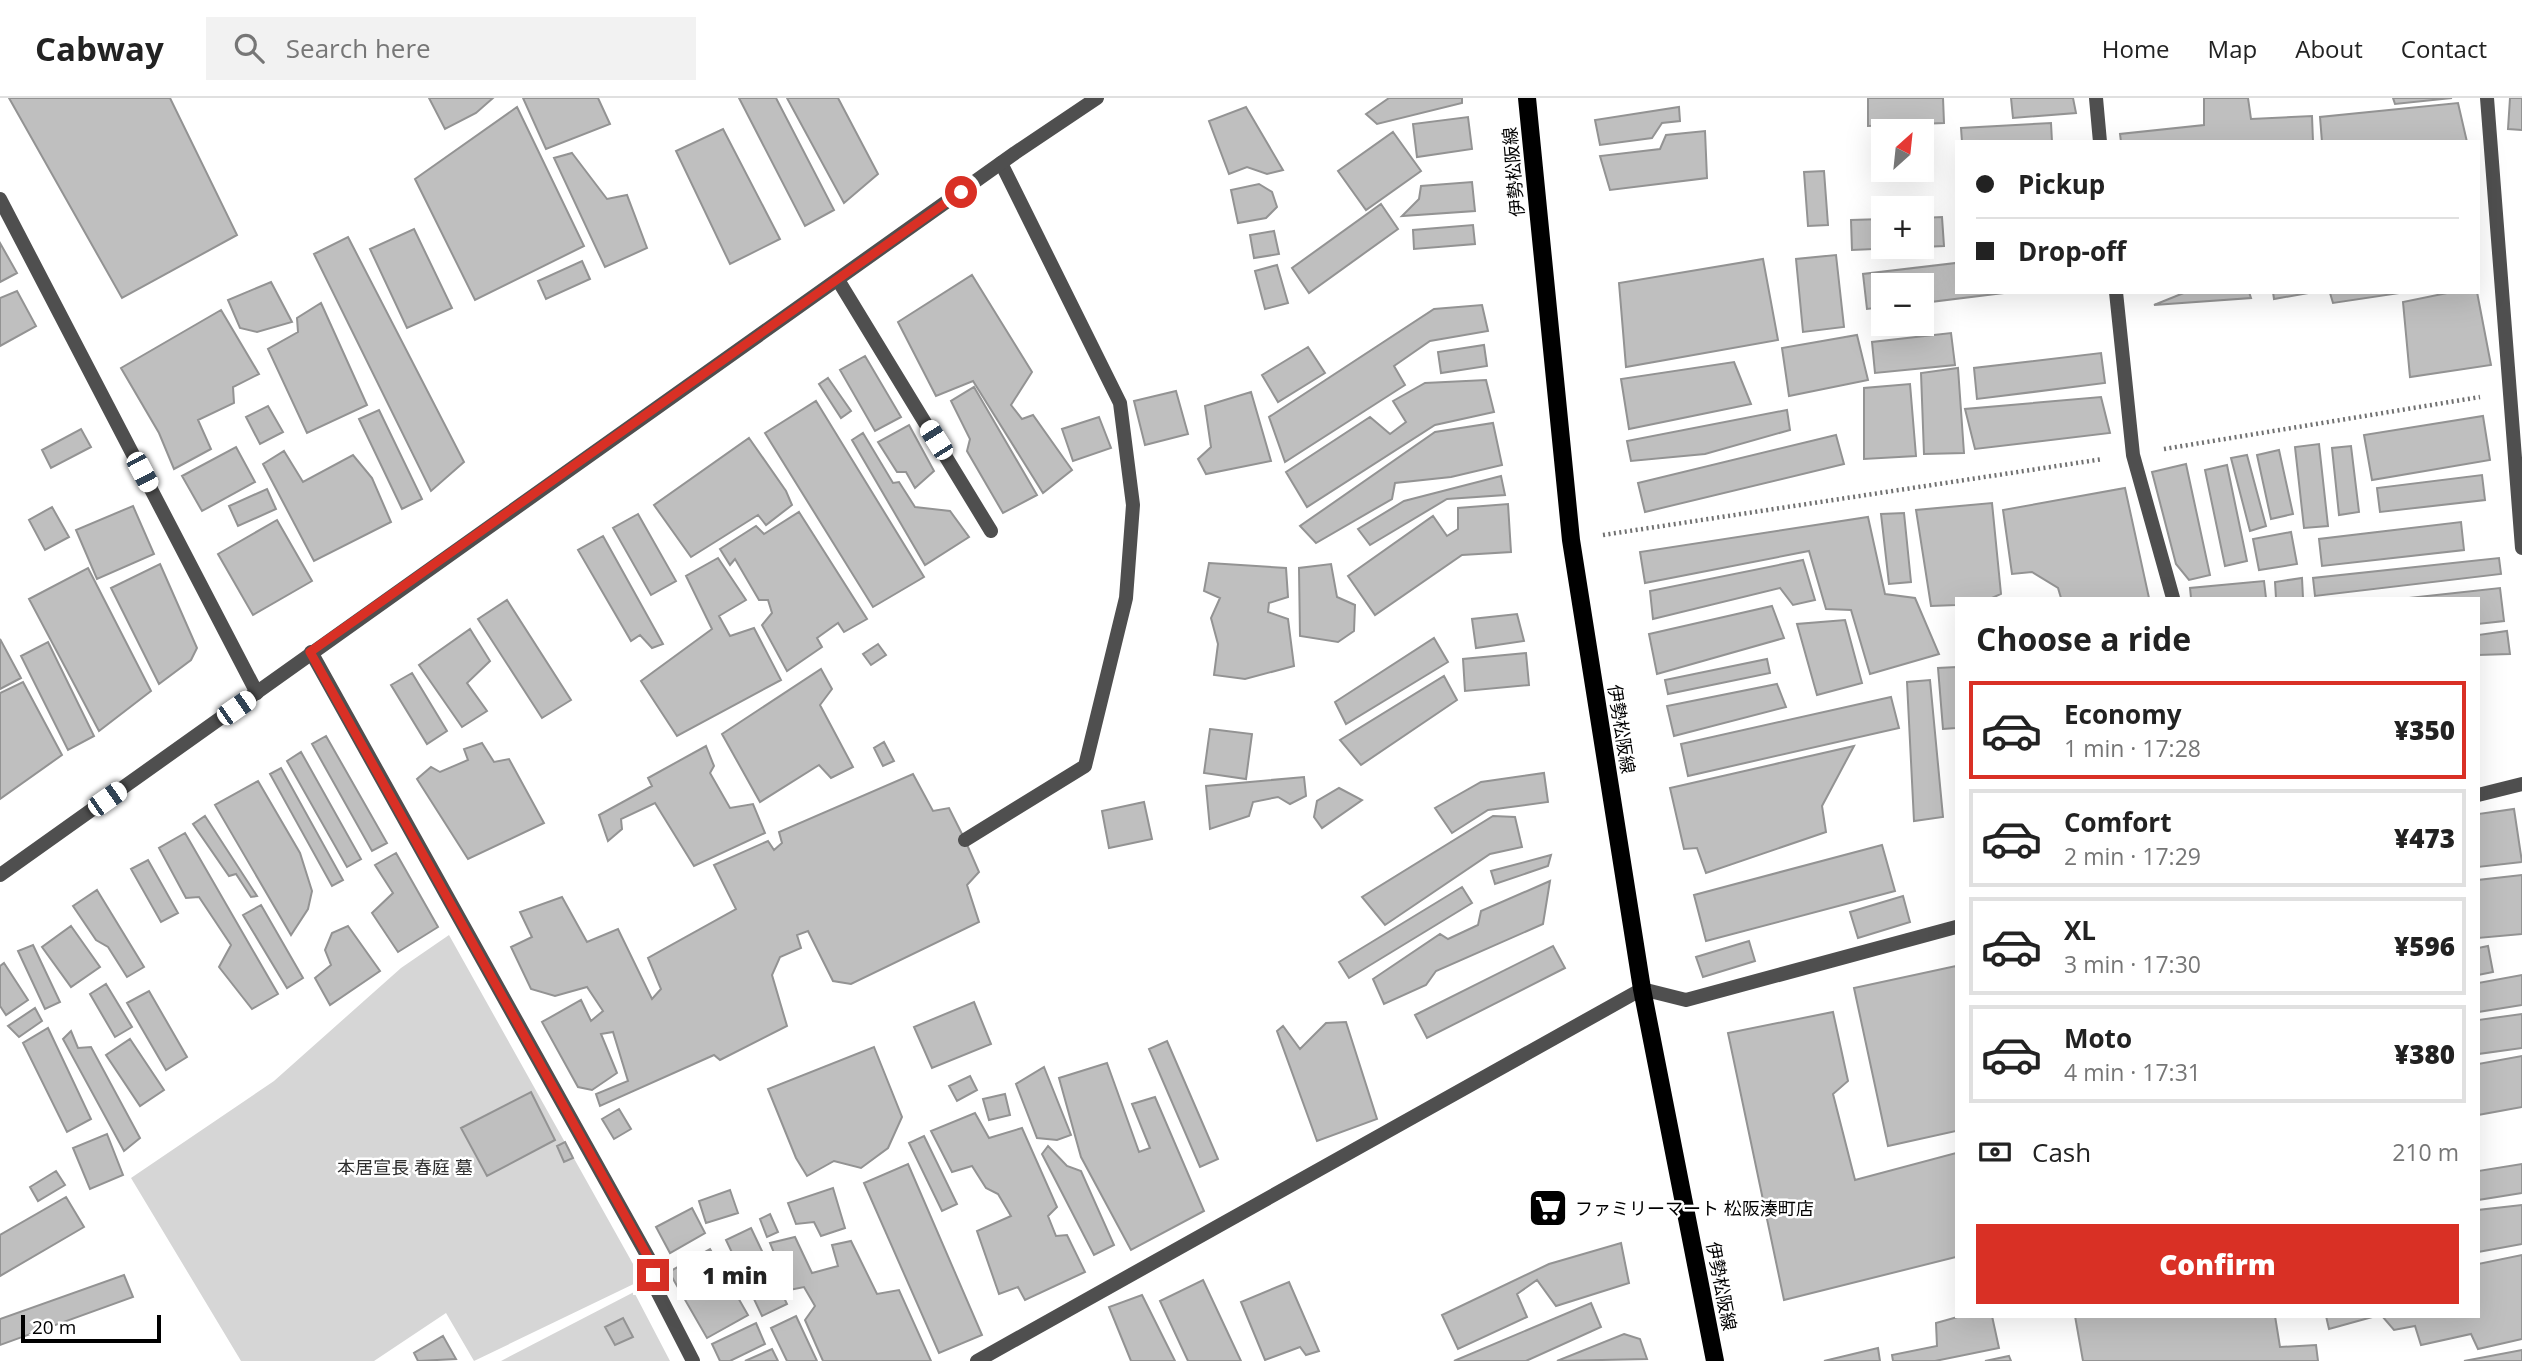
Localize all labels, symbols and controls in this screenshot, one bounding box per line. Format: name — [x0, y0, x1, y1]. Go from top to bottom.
search box — [206, 17, 696, 80]
text: Cabway — [35, 26, 164, 71]
icon: search — [230, 29, 268, 67]
text: Search here — [286, 30, 431, 66]
text: Home — [2102, 32, 2170, 65]
text: Map — [2208, 32, 2257, 65]
text: About — [2295, 32, 2363, 65]
text: Contact — [2401, 32, 2487, 65]
north arrow — [1871, 119, 1934, 182]
map controls — [1871, 119, 1934, 336]
street label: 伊勢松阪線 — [1497, 126, 1529, 218]
text: Pickup — [2018, 166, 2105, 202]
route start — [945, 176, 977, 208]
button: + — [1871, 196, 1934, 259]
text: Drop-off — [2018, 233, 2126, 269]
button: − — [1871, 273, 1934, 336]
car — [916, 417, 957, 463]
car — [123, 449, 162, 495]
text: Choose a ride — [1976, 617, 2191, 660]
street label: 伊勢松阪線 — [1603, 683, 1641, 775]
car — [213, 687, 260, 729]
text: Economy — [2064, 696, 2182, 732]
icon: car — [1980, 699, 2043, 762]
text: ¥350 — [2394, 712, 2455, 748]
text: 1 min · 17:28 — [2064, 732, 2201, 764]
car — [84, 778, 131, 820]
text: Comfort — [2064, 804, 2171, 840]
icon: car — [1980, 807, 2043, 870]
text: ¥473 — [2394, 820, 2455, 856]
text: 2 min · 17:29 — [2064, 840, 2201, 872]
text: XL — [2064, 912, 2096, 948]
icon: car — [1980, 915, 2043, 978]
text: ¥596 — [2394, 928, 2455, 964]
text: 3 min · 17:30 — [2064, 948, 2201, 980]
text: Moto — [2064, 1020, 2132, 1056]
icon: car — [1980, 1023, 2043, 1086]
text: ¥380 — [2394, 1036, 2455, 1072]
text: 4 min · 17:31 — [2064, 1056, 2201, 1088]
icon: cash — [1976, 1133, 2014, 1171]
text: Cash — [2032, 1134, 2091, 1170]
text: 210 m — [2392, 1136, 2459, 1168]
park label: 本居宣長 春庭 墓 — [337, 1155, 473, 1179]
supermarket icon: ファミリーマート 松阪湊町店 — [1527, 1187, 1569, 1229]
place label: ファミリーマート 松阪湊町店 — [1575, 1196, 1814, 1220]
button: Confirm — [1976, 1224, 2459, 1304]
street label: 伊勢松阪線 — [1702, 1240, 1742, 1332]
callout: 1 min — [678, 1250, 793, 1300]
route end — [637, 1259, 669, 1291]
text: 1 min — [702, 1259, 768, 1291]
scale bar — [21, 1312, 161, 1344]
text: 20 m — [32, 1314, 76, 1340]

